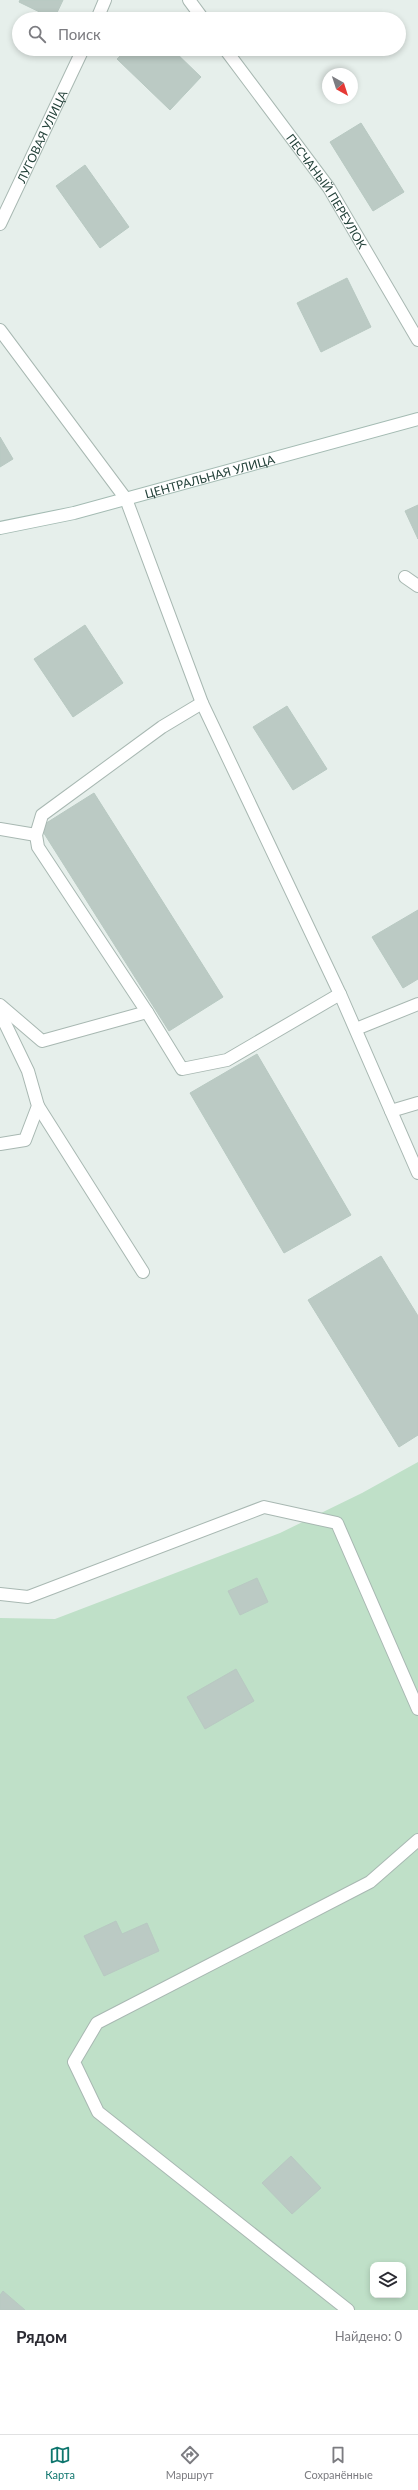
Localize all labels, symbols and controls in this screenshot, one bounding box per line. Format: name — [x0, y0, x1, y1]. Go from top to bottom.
search box — [12, 12, 406, 56]
icon: search — [26, 23, 48, 45]
text: Поиск — [58, 25, 101, 43]
north arrow — [322, 68, 358, 104]
street label: ЛУГОВАЯ УЛИЦА — [13, 87, 70, 186]
street label: ПЕСЧАНЫЙ ПЕРЕУЛОК — [283, 131, 370, 251]
street label: ЦЕНТРАЛЬНАЯ УЛИЦА — [143, 451, 277, 501]
map controls — [370, 2262, 406, 2298]
button: layers — [370, 2262, 406, 2298]
text: Рядом — [16, 2326, 67, 2347]
text: Найдено: 0 — [335, 2328, 402, 2344]
tab: Карта — [45, 2444, 75, 2481]
tab: Маршрут — [166, 2444, 214, 2481]
tab: Сохранённые — [304, 2444, 373, 2481]

